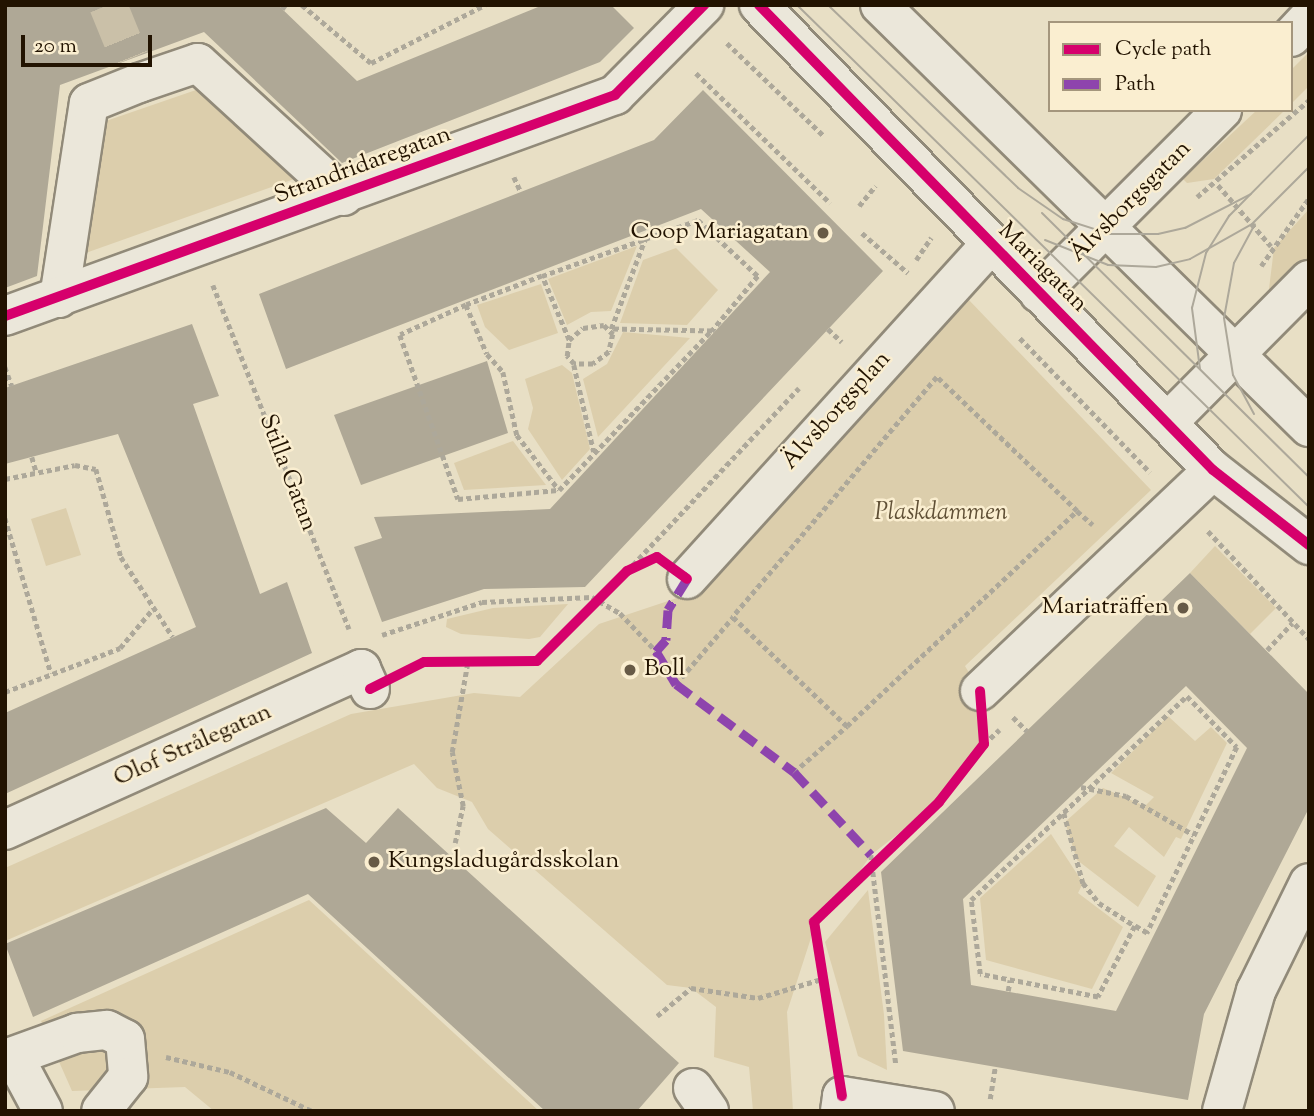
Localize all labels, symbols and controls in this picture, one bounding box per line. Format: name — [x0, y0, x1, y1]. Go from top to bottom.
scale bar — [24, 21, 156, 65]
legend — [1048, 21, 1293, 112]
text: 20 m — [34, 32, 77, 62]
text: Cycle path — [1115, 35, 1212, 65]
text: Path — [1115, 70, 1156, 100]
street label: Strandridaregatan — [271, 121, 455, 211]
street label: Älvsborgsgatan — [1064, 135, 1198, 269]
street label: Mariagatan — [991, 217, 1093, 319]
place label: Coop Mariagatan — [631, 219, 809, 247]
marker: Coop Mariagatan — [815, 225, 831, 241]
street label: Älvsborgsplan — [776, 346, 898, 476]
street label: Stilla Gatan — [252, 411, 322, 535]
park label: Plaskdammen — [874, 500, 1008, 528]
place label: Mariaträffen — [1042, 594, 1169, 622]
marker: Mariaträffen — [1175, 600, 1191, 616]
place label: Boll — [644, 656, 686, 684]
marker: Boll — [622, 662, 638, 678]
street label: Olof Strålegatan — [110, 698, 276, 794]
place label: Kungsladugårdsskolan — [388, 848, 619, 876]
marker: Kungsladugårdsskolan — [366, 854, 382, 870]

